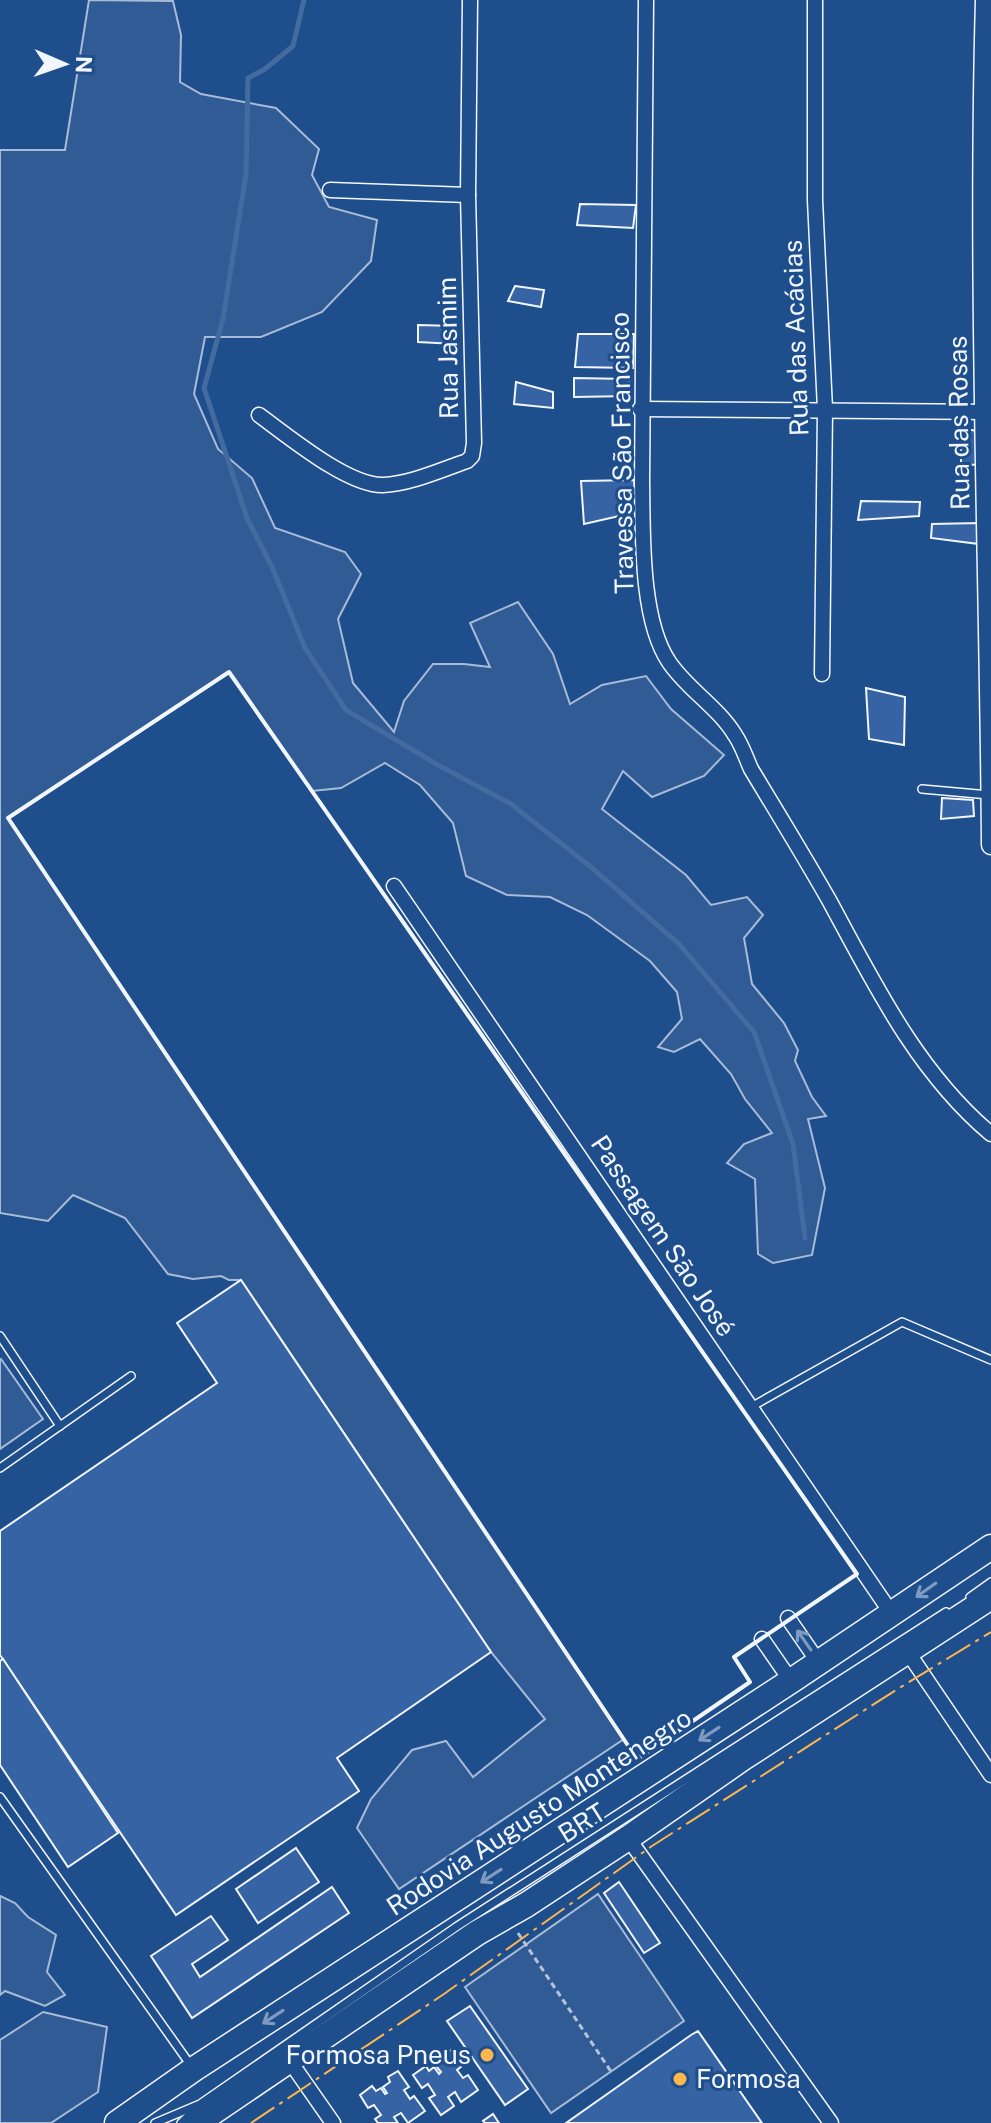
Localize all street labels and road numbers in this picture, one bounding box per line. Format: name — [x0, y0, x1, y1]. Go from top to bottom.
street label: Rua das Acácias — [777, 239, 814, 437]
street label: Rua Jasmim — [431, 277, 464, 419]
street label: Travessa São Francisco — [604, 312, 639, 594]
street label: Rua das Rosas — [941, 336, 976, 510]
street label: Passagem São José — [585, 1129, 742, 1342]
street label: Rodovia Augusto Montenegro — [381, 1701, 697, 1922]
street label: BRT — [552, 1796, 611, 1849]

